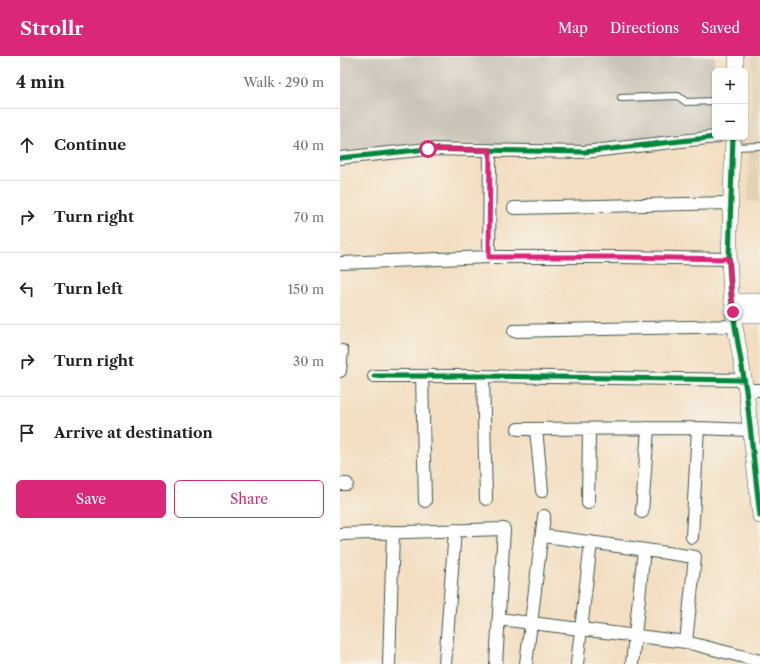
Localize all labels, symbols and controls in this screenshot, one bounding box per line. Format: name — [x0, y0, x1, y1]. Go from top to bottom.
text: Strollr — [20, 17, 84, 40]
text: Map — [558, 19, 588, 37]
text: Directions — [610, 19, 679, 37]
text: Saved — [701, 19, 740, 37]
map controls — [712, 68, 748, 140]
button: + — [712, 68, 748, 104]
text: 4 min — [16, 72, 65, 92]
text: Walk · 290 m — [243, 74, 324, 90]
button: − — [712, 104, 748, 140]
icon: ahead — [16, 134, 38, 156]
text: Continue — [54, 135, 126, 154]
text: 40 m — [293, 137, 324, 153]
route start — [419, 140, 437, 158]
icon: right — [16, 206, 38, 228]
text: Turn right — [54, 207, 134, 226]
text: 70 m — [294, 209, 324, 225]
icon: left — [16, 278, 38, 300]
text: Turn left — [54, 279, 123, 298]
text: 150 m — [288, 281, 324, 297]
route end — [724, 303, 742, 321]
icon: right — [16, 350, 38, 372]
text: Turn right — [54, 351, 134, 370]
text: 30 m — [293, 353, 324, 369]
icon: arrive — [16, 422, 38, 444]
text: Arrive at destination — [54, 423, 213, 442]
button: Save — [16, 480, 166, 518]
button: Share — [174, 480, 324, 518]

